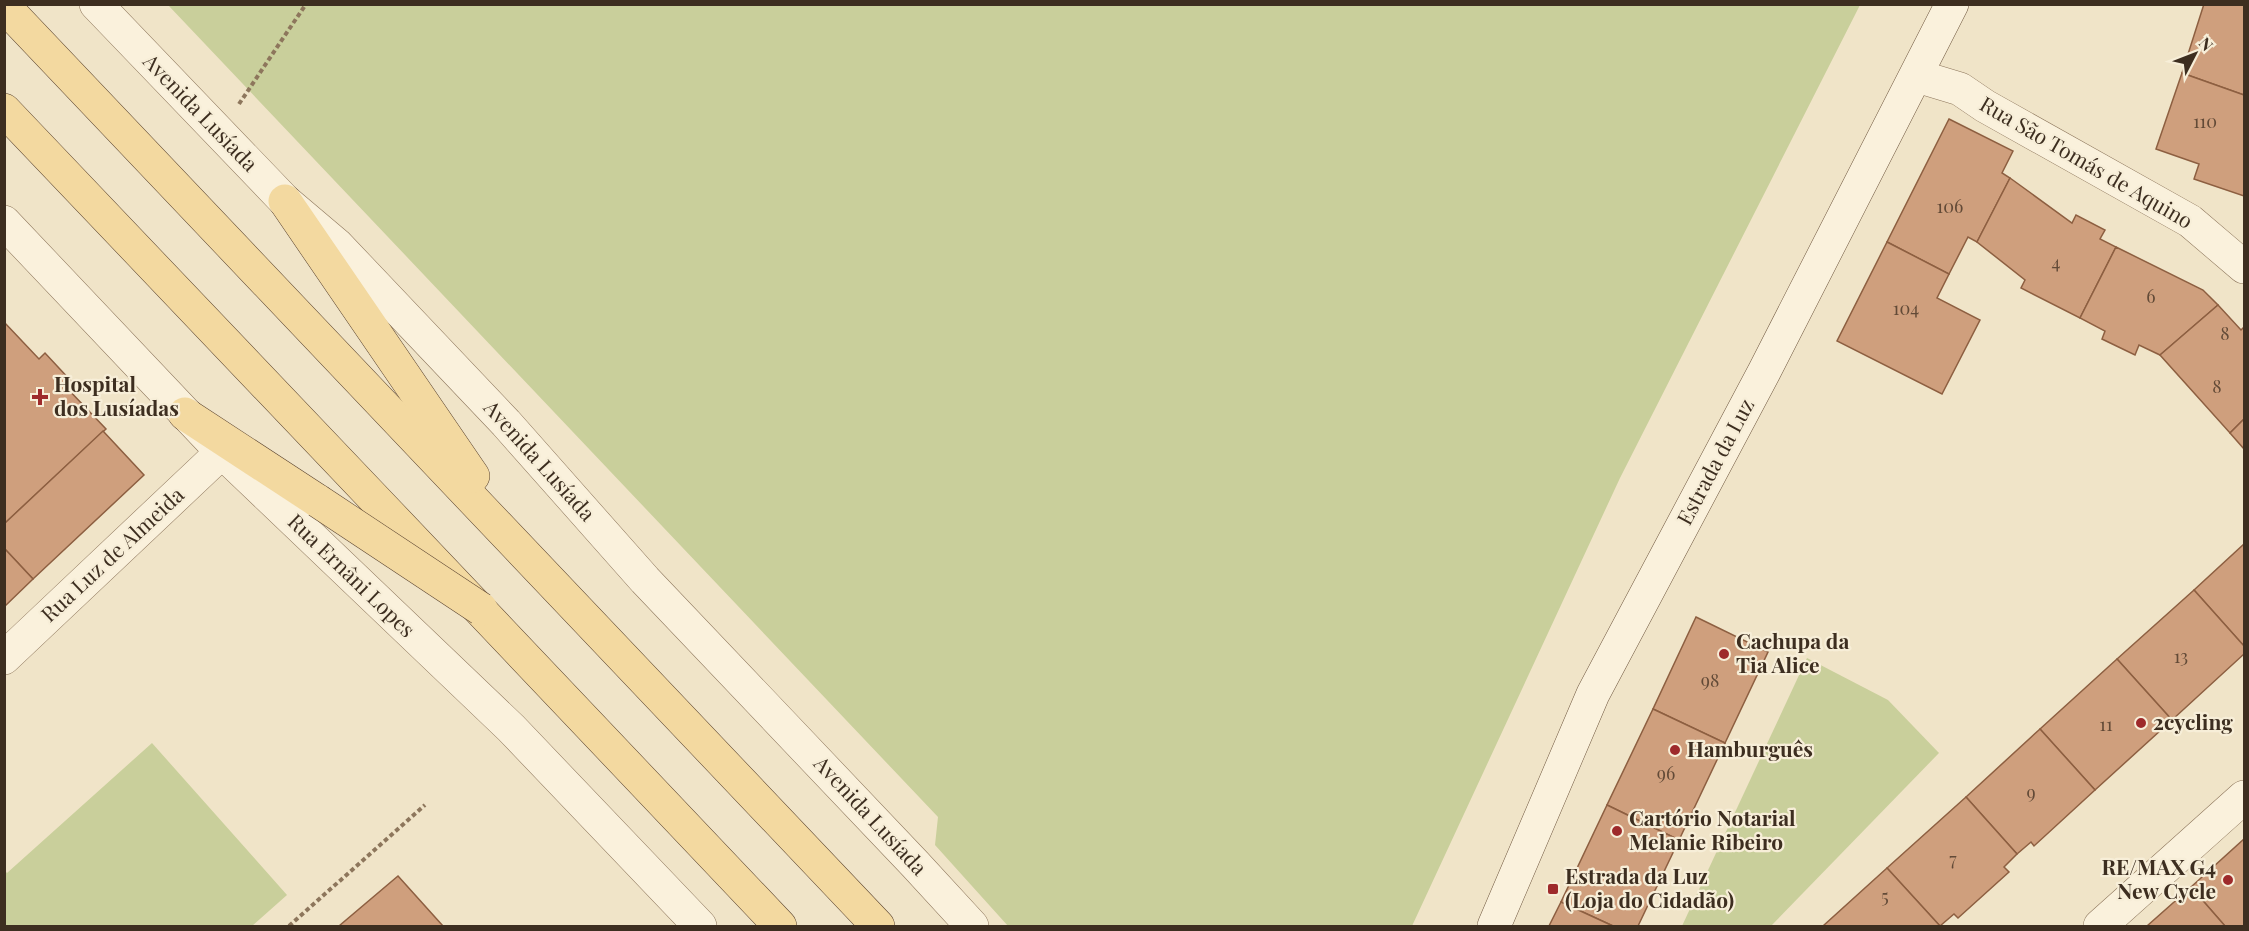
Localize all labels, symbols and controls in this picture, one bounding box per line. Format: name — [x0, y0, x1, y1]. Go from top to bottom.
north arrow — [2165, 24, 2225, 84]
text: N — [2195, 32, 2218, 55]
street label: Avenida Lusíada — [137, 46, 265, 177]
street label: Rua São Tomás de Aquino — [1975, 89, 2199, 234]
house number: 110 — [2193, 109, 2217, 133]
house number: 106 — [1937, 194, 1963, 218]
house number: 4 — [2052, 250, 2061, 274]
house number: 6 — [2146, 284, 2156, 308]
house number: 104 — [1893, 296, 1919, 320]
house number: 8 — [2220, 321, 2230, 345]
place label: Hospital dos Lusíadas — [54, 369, 179, 421]
house number: 8 — [2212, 374, 2222, 398]
marker: Hospital dos Lusíadas — [31, 388, 49, 406]
street label: Avenida Lusíada — [478, 393, 603, 526]
street label: Estrada da Luz — [1669, 393, 1759, 529]
street label: Rua Luz de Almeida — [34, 480, 189, 627]
street label: Rua Ernâni Lopes — [283, 507, 422, 642]
place label: Cachupa da Tia Alice — [1736, 626, 1849, 678]
house number: 13 — [2174, 644, 2188, 668]
marker: Cachupa da Tia Alice — [1717, 647, 1731, 661]
house number: 98 — [1701, 668, 1719, 692]
place label: 2cycling — [2153, 707, 2233, 735]
house number: 11 — [2099, 712, 2113, 736]
marker: 2cycling — [2134, 716, 2148, 730]
place label: Hamburguês — [1687, 734, 1813, 762]
marker: Hamburguês — [1668, 743, 1682, 757]
street label: Avenida Lusíada — [808, 748, 934, 881]
house number: 96 — [1657, 761, 1675, 785]
house number: 9 — [2026, 780, 2036, 804]
place label: Cartório Notarial Melanie Ribeiro — [1629, 803, 1796, 855]
marker: Cartório Notarial Melanie Ribeiro — [1610, 824, 1624, 838]
house number: 7 — [1949, 847, 1957, 871]
place label: RE/MAX G4 New Cycle — [2101, 852, 2216, 904]
place label: Estrada da Luz (Loja do Cidadão) — [1565, 861, 1734, 913]
marker: RE/MAX G4 New Cycle — [2221, 873, 2235, 887]
marker: Estrada da Luz (Loja do Cidadão) — [1546, 882, 1560, 896]
house number: 5 — [1881, 884, 1889, 908]

